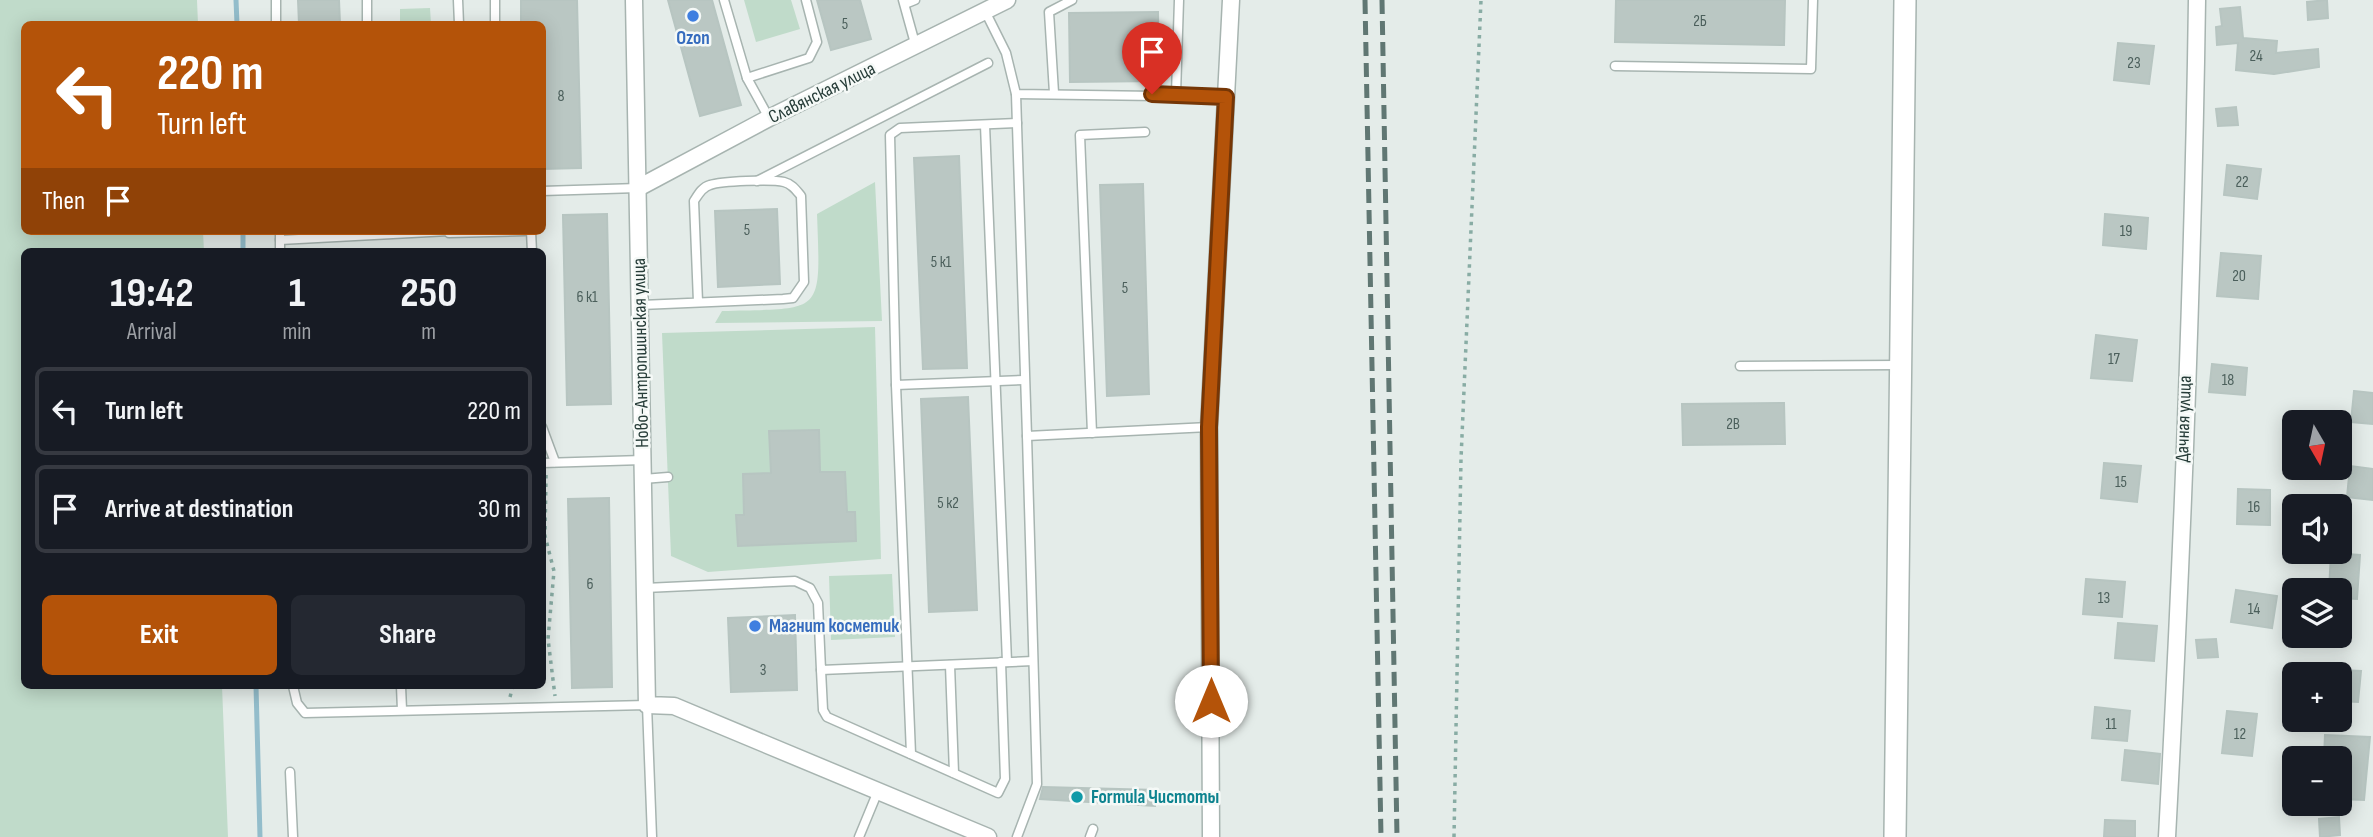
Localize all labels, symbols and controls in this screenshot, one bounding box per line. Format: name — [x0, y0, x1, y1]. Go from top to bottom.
marker: Ozon — [685, 8, 701, 24]
house number: 2Б — [1693, 12, 1707, 31]
house number: 5 — [842, 15, 848, 34]
pin — [1122, 22, 1182, 94]
place label: Ozon — [676, 27, 710, 50]
icon: arrive — [1133, 33, 1171, 71]
text: 220 m — [157, 45, 263, 104]
house number: 24 — [2249, 47, 2263, 66]
icon: left — [42, 49, 133, 140]
house number: 23 — [2127, 54, 2141, 73]
street label: Славянская улица — [765, 57, 879, 129]
house number: 8 — [557, 87, 565, 106]
text: Turn left — [157, 105, 247, 144]
house number: 22 — [2235, 173, 2249, 192]
icon: arrive — [99, 182, 137, 220]
text: Then — [42, 186, 85, 217]
house number: 5 — [744, 221, 750, 240]
house number: 19 — [2120, 222, 2132, 241]
house number: 5 к1 — [931, 253, 952, 272]
street label: Ново-Антропшинская улица — [628, 258, 654, 448]
house number: 20 — [2232, 267, 2246, 286]
text: 19:42 — [110, 268, 194, 319]
text: 1 — [289, 268, 305, 319]
text: 250 — [400, 268, 457, 319]
house number: 5 — [1122, 279, 1128, 298]
house number: 6 к1 — [576, 288, 598, 307]
text: Arrival — [127, 318, 176, 346]
text: min — [283, 318, 311, 346]
text: m — [421, 318, 436, 346]
house number: 17 — [2108, 350, 2121, 369]
house number: 18 — [2222, 371, 2234, 390]
street label: Дачная улица — [2171, 375, 2197, 463]
icon: left — [46, 392, 84, 430]
text: Turn left — [105, 396, 183, 427]
text: 220 m — [467, 396, 521, 427]
north arrow — [2282, 410, 2352, 480]
map controls — [2282, 410, 2352, 816]
house number: 2В — [1726, 415, 1740, 434]
house number: 15 — [2115, 473, 2127, 492]
icon: arrive — [46, 490, 84, 528]
text: Arrive at destination — [105, 494, 293, 525]
text: 30 m — [478, 494, 521, 525]
house number: 5 к2 — [937, 494, 959, 513]
button: sound — [2282, 494, 2352, 564]
house number: 16 — [2248, 498, 2260, 517]
house number: 6 — [586, 575, 594, 594]
button: layers — [2282, 578, 2352, 648]
house number: 13 — [2098, 589, 2110, 608]
button: Exit — [42, 595, 277, 675]
button: Share — [291, 595, 525, 675]
house number: 14 — [2248, 600, 2260, 619]
place label: Магнит косметик — [769, 615, 899, 638]
marker: Магнит косметик — [747, 618, 763, 634]
house number: 3 — [760, 661, 766, 680]
button: + — [2282, 662, 2352, 732]
position arrow — [1174, 664, 1248, 738]
house number: 11 — [2105, 715, 2117, 734]
house number: 12 — [2234, 725, 2246, 744]
button: − — [2282, 746, 2352, 816]
place label: Formula Чистоты — [1091, 786, 1219, 809]
marker: Formula Чистоты — [1069, 789, 1085, 805]

